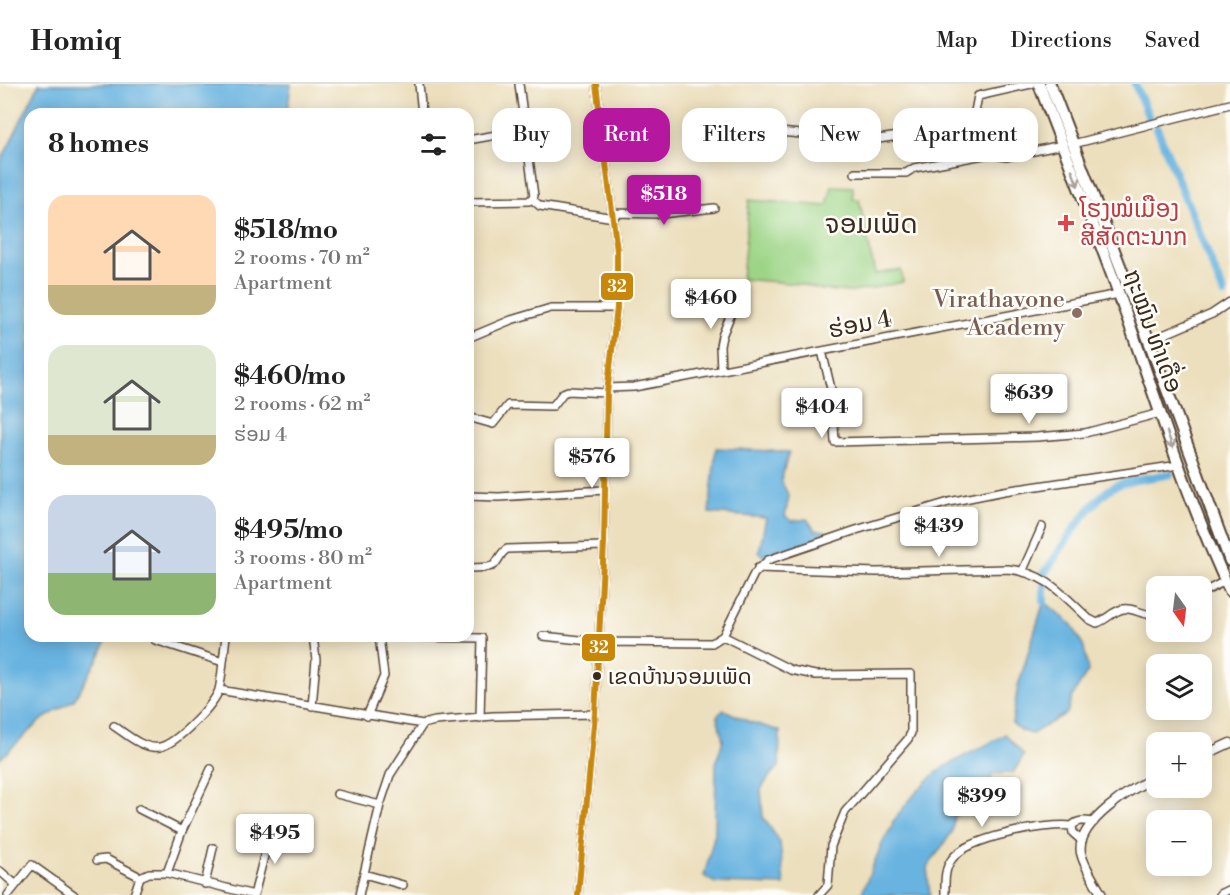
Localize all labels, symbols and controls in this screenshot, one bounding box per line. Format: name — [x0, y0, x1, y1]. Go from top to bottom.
text: Homiq — [30, 24, 121, 59]
text: Map — [936, 28, 978, 54]
text: Directions — [1011, 28, 1112, 54]
text: Saved — [1145, 28, 1200, 54]
chip: Buy — [492, 108, 571, 162]
chip: Rent — [583, 108, 670, 162]
chip: Filters — [682, 108, 787, 162]
chip: New — [799, 108, 881, 162]
chip: Apartment — [893, 108, 1038, 162]
text: 8 homes — [48, 128, 149, 160]
icon: filters — [417, 128, 450, 161]
one-way arrow — [1070, 168, 1081, 187]
pin: $518 — [628, 175, 700, 226]
text: $518 — [641, 182, 687, 207]
place label: ໂຮງໝໍເມືອງ ສີສັດຕະນາກ — [1079, 195, 1187, 253]
district label: ຈອມເພັດ — [824, 208, 918, 242]
text: $518/mo — [234, 214, 338, 246]
marker: ໂຮງໝໍເມືອງ ສີສັດຕະນາກ — [1057, 214, 1075, 232]
icon: home — [96, 219, 168, 291]
text: 2 rooms · 70 m² — [234, 246, 370, 271]
street label: ຖະໝົນ ທ່າເດື່ອ — [1116, 264, 1193, 397]
text: Apartment — [234, 271, 332, 296]
line badge: 32 — [600, 272, 634, 301]
text: 32 — [607, 277, 627, 297]
pin: $460 — [675, 279, 747, 330]
place label: Virathavone Academy — [932, 285, 1065, 343]
text: $460 — [685, 286, 737, 311]
street label: ຮ່ອມ 4 — [826, 304, 894, 346]
marker: Virathavone Academy — [1070, 306, 1084, 320]
text: $460/mo — [234, 360, 346, 392]
icon: home — [96, 369, 168, 441]
pin: $639 — [993, 374, 1065, 425]
text: $639 — [1004, 381, 1054, 406]
pin: $404 — [786, 388, 858, 439]
text: 2 rooms · 62 m² — [234, 392, 370, 417]
text: $404 — [795, 395, 849, 420]
text: ຮ່ອມ 4 — [234, 423, 287, 448]
one-way arrow — [1165, 430, 1176, 449]
pin: $576 — [556, 438, 628, 489]
text: $576 — [568, 445, 616, 470]
pin: $439 — [903, 507, 975, 558]
text: $495/mo — [234, 514, 343, 546]
text: $439 — [914, 514, 964, 539]
icon: home — [96, 519, 168, 591]
text: 3 rooms · 80 m² — [234, 546, 372, 571]
text: Apartment — [234, 571, 332, 596]
north arrow — [1146, 576, 1212, 642]
map controls — [1146, 576, 1212, 876]
line badge: 32 — [581, 633, 616, 662]
text: 32 — [589, 638, 609, 658]
button: layers — [1146, 654, 1212, 720]
place label: ເຂດບ້ານຈອມເພັດ — [608, 664, 752, 691]
marker: ເຂດບ້ານຈອມເພັດ — [591, 670, 603, 682]
button: + — [1146, 732, 1212, 798]
pin: $399 — [946, 777, 1018, 828]
text: $399 — [957, 784, 1007, 809]
button: − — [1146, 810, 1212, 876]
pin: $495 — [239, 814, 311, 865]
text: $495 — [250, 821, 300, 846]

